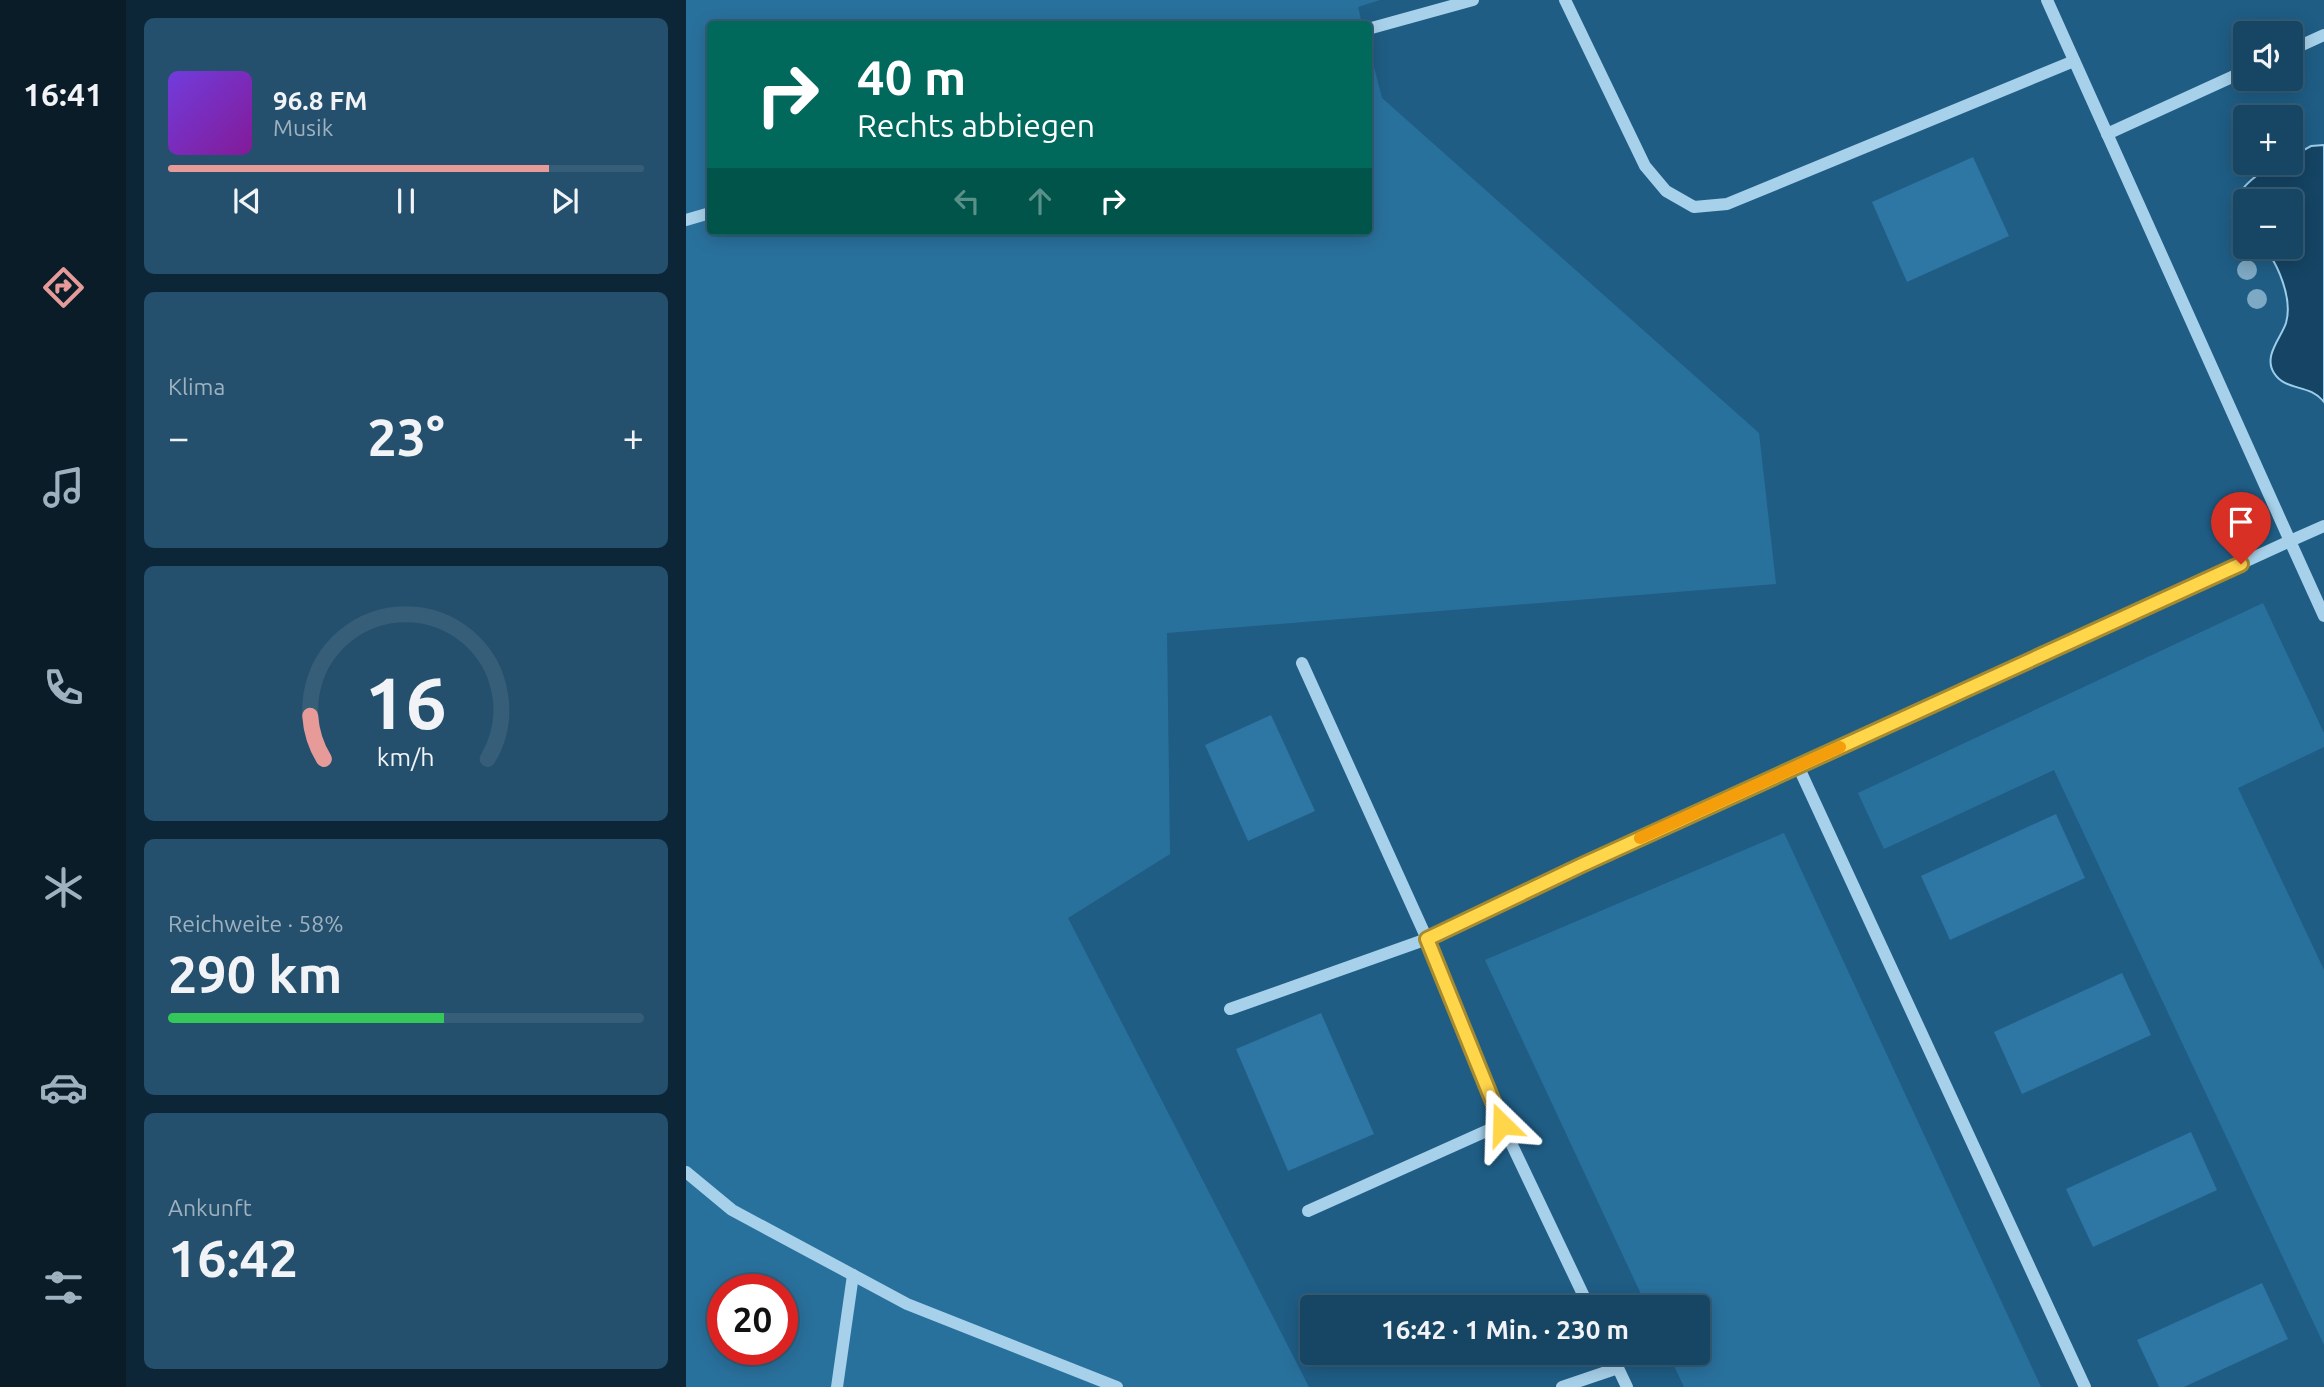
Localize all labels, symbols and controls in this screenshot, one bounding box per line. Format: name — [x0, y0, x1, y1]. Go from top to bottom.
map controls — [2233, 21, 2303, 259]
button: sound — [2233, 21, 2303, 91]
icon: right — [742, 49, 833, 140]
text: 40 m — [857, 49, 966, 104]
text: 16:41 — [23, 76, 103, 112]
text: 96.8 FM — [273, 86, 367, 115]
button: + — [2233, 105, 2303, 175]
text: Rechts abbiegen — [857, 107, 1095, 143]
text: Musik — [273, 115, 333, 140]
icon: previous — [228, 182, 266, 220]
icon: pause — [387, 182, 425, 220]
icon: next — [546, 182, 584, 220]
icon: left — [948, 182, 986, 220]
icon: ahead — [1021, 182, 1059, 220]
icon: right — [1094, 182, 1132, 220]
button: − — [2233, 189, 2303, 259]
icon: directions — [39, 263, 88, 312]
text: Klima — [168, 374, 225, 399]
text: 23° — [367, 408, 445, 466]
text: − — [168, 416, 189, 458]
text: + — [623, 416, 644, 458]
icon: music — [39, 463, 88, 512]
pin — [2211, 492, 2271, 564]
icon: arrive — [2222, 503, 2260, 541]
text: 16 — [365, 662, 447, 744]
icon: phone — [39, 663, 88, 712]
text: km/h — [377, 743, 435, 771]
icon: climate — [39, 863, 88, 912]
text: Reichweite · 58% — [168, 911, 344, 936]
text: 290 km — [168, 945, 342, 1003]
icon: car — [39, 1063, 88, 1112]
position arrow — [1465, 1087, 1539, 1161]
text: Ankunft — [168, 1195, 252, 1220]
text: 16:42 — [168, 1229, 298, 1287]
icon: filters — [39, 1263, 88, 1312]
speed limit sign: 20 — [707, 1274, 798, 1365]
text: 16:42 · 1 Min. · 230 m — [1381, 1315, 1629, 1344]

